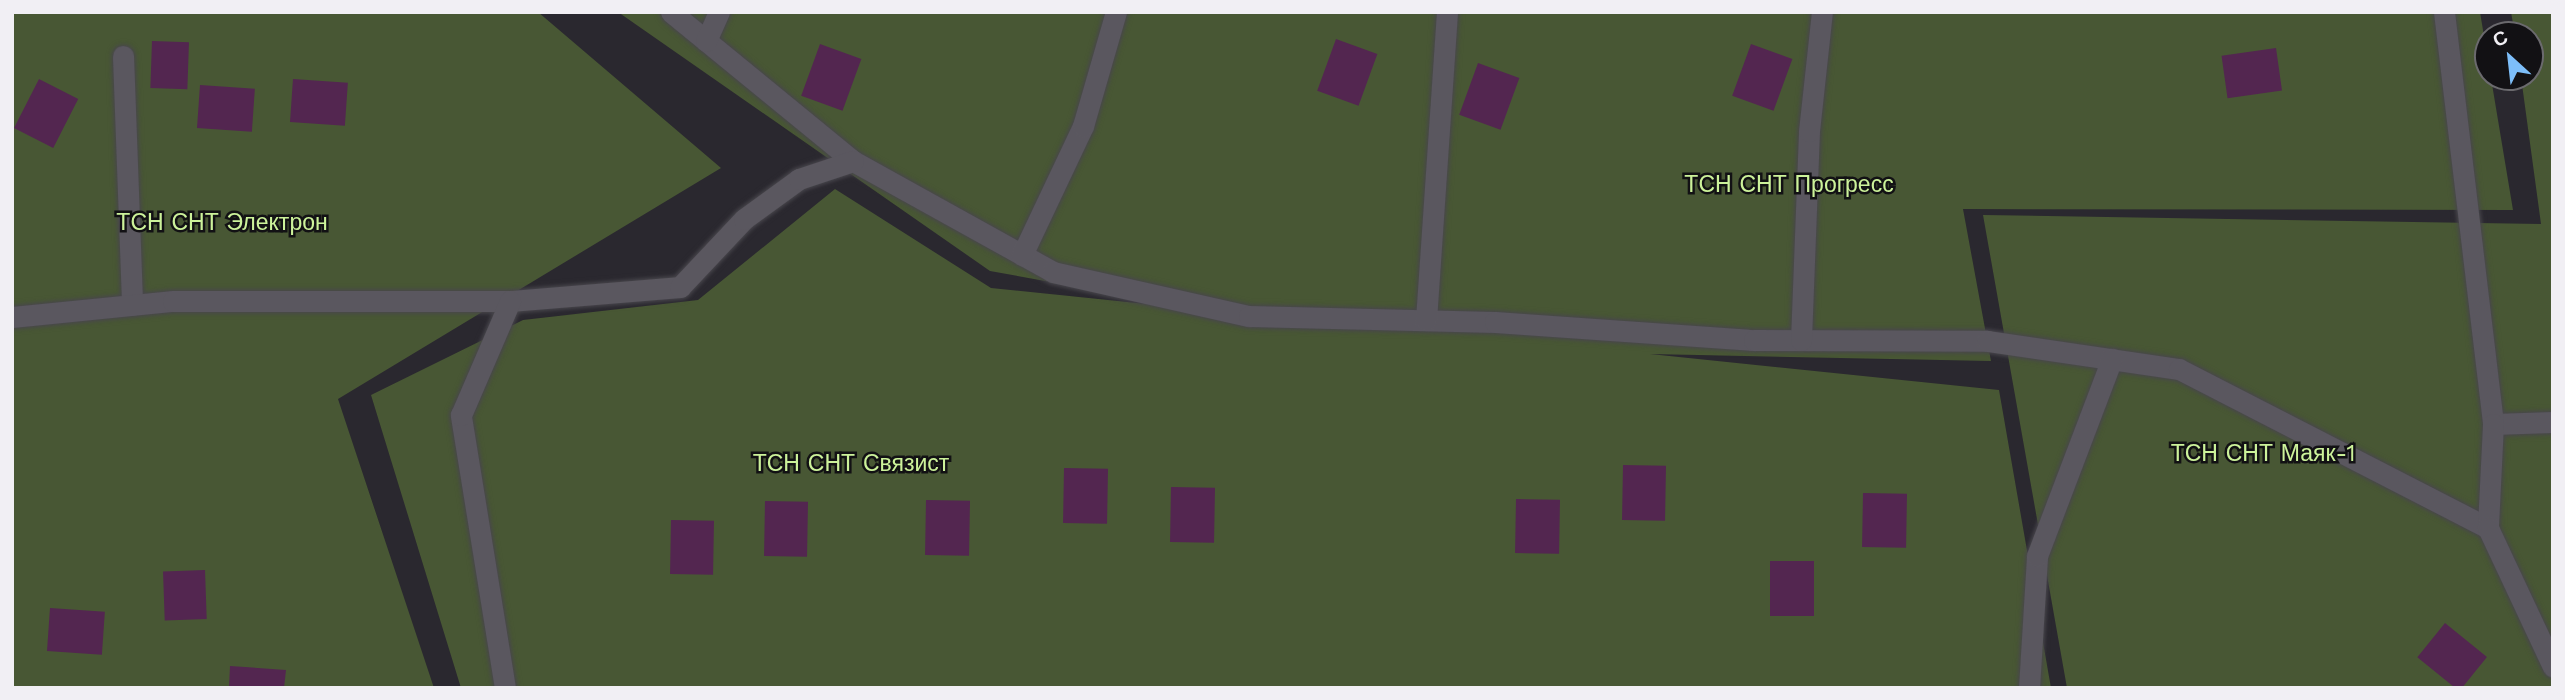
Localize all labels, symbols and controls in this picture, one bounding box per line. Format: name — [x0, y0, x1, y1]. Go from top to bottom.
north arrow — [2474, 21, 2544, 91]
text: С — [2489, 25, 2511, 52]
park label: ТСН СНТ Прогресс — [1684, 171, 1894, 199]
park label: ТСН СНТ Электрон — [116, 209, 328, 237]
park label: ТСН СНТ Маяк-1 — [2171, 440, 2355, 468]
park label: ТСН СНТ Связист — [753, 450, 949, 478]

